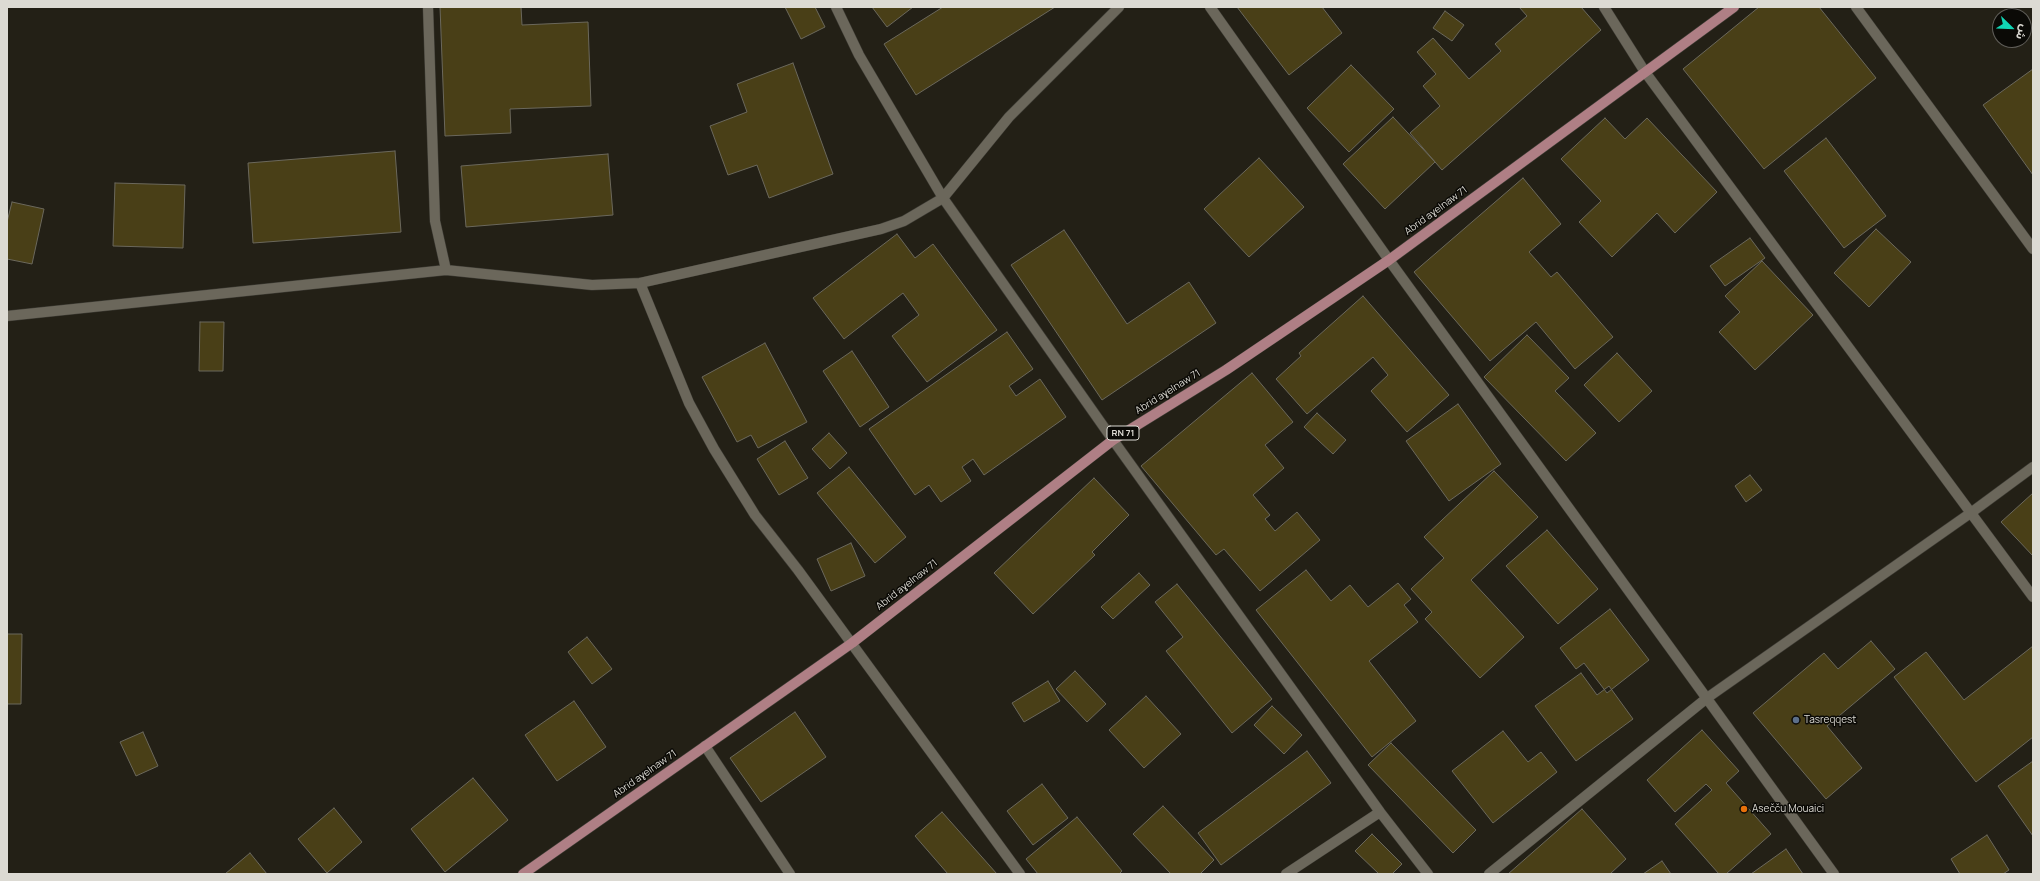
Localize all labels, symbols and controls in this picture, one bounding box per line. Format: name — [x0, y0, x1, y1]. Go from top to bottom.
north arrow — [1992, 8, 2032, 48]
text: ش — [2013, 23, 2032, 42]
street label: Abrid aɣelnaw 71 — [1402, 184, 1470, 238]
street label: Abrid aɣelnaw 71 — [1133, 367, 1203, 417]
road number: RN 71 — [1107, 426, 1139, 440]
street label: Abrid aɣelnaw 71 — [874, 557, 940, 613]
place label: Tasreqqest — [1804, 714, 1856, 726]
marker: Tasreqqest — [1791, 715, 1801, 725]
street label: Abrid aɣelnaw 71 — [611, 748, 679, 800]
place label: Asečču Mouaici — [1752, 803, 1824, 815]
marker: Asečču Mouaici — [1739, 804, 1749, 814]

